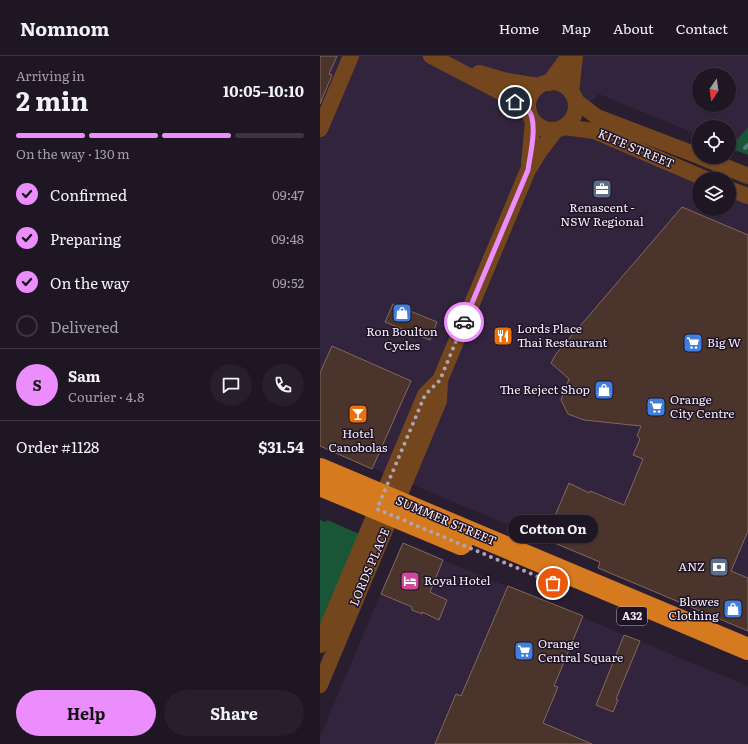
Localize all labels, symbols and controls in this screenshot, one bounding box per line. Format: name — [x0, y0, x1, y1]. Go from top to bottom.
text: Nomnom — [20, 14, 109, 42]
text: Home — [499, 18, 539, 38]
text: Map — [561, 18, 591, 38]
text: About — [613, 18, 654, 38]
text: Contact — [676, 18, 728, 38]
text: Arriving in — [16, 66, 85, 85]
north arrow — [692, 68, 736, 112]
map controls — [692, 68, 736, 216]
text: 10:05–10:10 — [223, 79, 304, 102]
text: 2 min — [16, 80, 89, 119]
pin — [498, 85, 532, 119]
icon: home — [504, 91, 526, 113]
button: locate — [692, 120, 736, 164]
street label: KITE STREET — [596, 124, 677, 172]
text: On the way · 130 m — [16, 144, 130, 163]
button: layers — [692, 172, 736, 216]
office icon: Renascent - NSW Regional — [591, 178, 613, 200]
icon: check — [16, 183, 38, 205]
text: Confirmed — [50, 183, 127, 206]
text: 09:47 — [272, 185, 304, 204]
place label: Renascent - NSW Regional — [560, 198, 644, 230]
icon: check — [16, 227, 38, 249]
text: Preparing — [50, 227, 121, 250]
text: 09:48 — [271, 229, 304, 248]
icon: check — [16, 271, 38, 293]
text: On the way — [50, 271, 130, 294]
text: 09:52 — [272, 273, 304, 292]
shop icon: Ron Boulton Cycles — [391, 302, 413, 324]
courier — [444, 302, 484, 342]
icon: car — [453, 311, 475, 333]
text: Delivered — [50, 315, 119, 338]
place label: Lords Place Thai Restaurant — [517, 319, 607, 351]
place label: Ron Boulton Cycles — [366, 322, 438, 354]
restaurant icon: Lords Place Thai Restaurant — [492, 325, 514, 347]
supermarket icon: Big W — [682, 332, 704, 354]
place label: Big W — [707, 333, 741, 351]
text: Sam — [68, 364, 101, 387]
button: chat — [210, 364, 252, 406]
button: phone — [262, 364, 304, 406]
text: S — [32, 373, 42, 396]
shop icon: The Reject Shop — [593, 379, 615, 401]
place label: The Reject Shop — [500, 380, 590, 398]
text: Courier · 4.8 — [68, 387, 144, 406]
place label: Orange City Centre — [670, 390, 735, 422]
supermarket icon: Orange City Centre — [645, 396, 667, 418]
bar icon: Hotel Canobolas — [347, 403, 369, 425]
place label: Hotel Canobolas — [328, 424, 388, 456]
text: Order #1128 — [16, 435, 99, 458]
text: $31.54 — [258, 435, 304, 458]
street label: SUMMER STREET — [393, 491, 500, 549]
callout: Cotton On — [508, 515, 598, 543]
text: Cotton On — [520, 519, 587, 538]
street label: LORDS PLACE — [344, 524, 394, 609]
bank icon: ANZ — [708, 556, 730, 578]
place label: ANZ — [678, 557, 705, 575]
pin — [536, 566, 570, 600]
hotel icon: Royal Hotel — [399, 570, 421, 592]
place label: Royal Hotel — [424, 571, 490, 589]
icon: bag — [542, 572, 564, 594]
place label: Blowes Clothing — [669, 592, 720, 624]
shop icon: Blowes Clothing — [722, 598, 744, 620]
road number: A32 — [617, 607, 647, 625]
place label: Orange Central Square — [538, 634, 623, 666]
supermarket icon: Orange Central Square — [513, 640, 535, 662]
button: Help — [16, 690, 156, 736]
button: Share — [164, 690, 304, 736]

